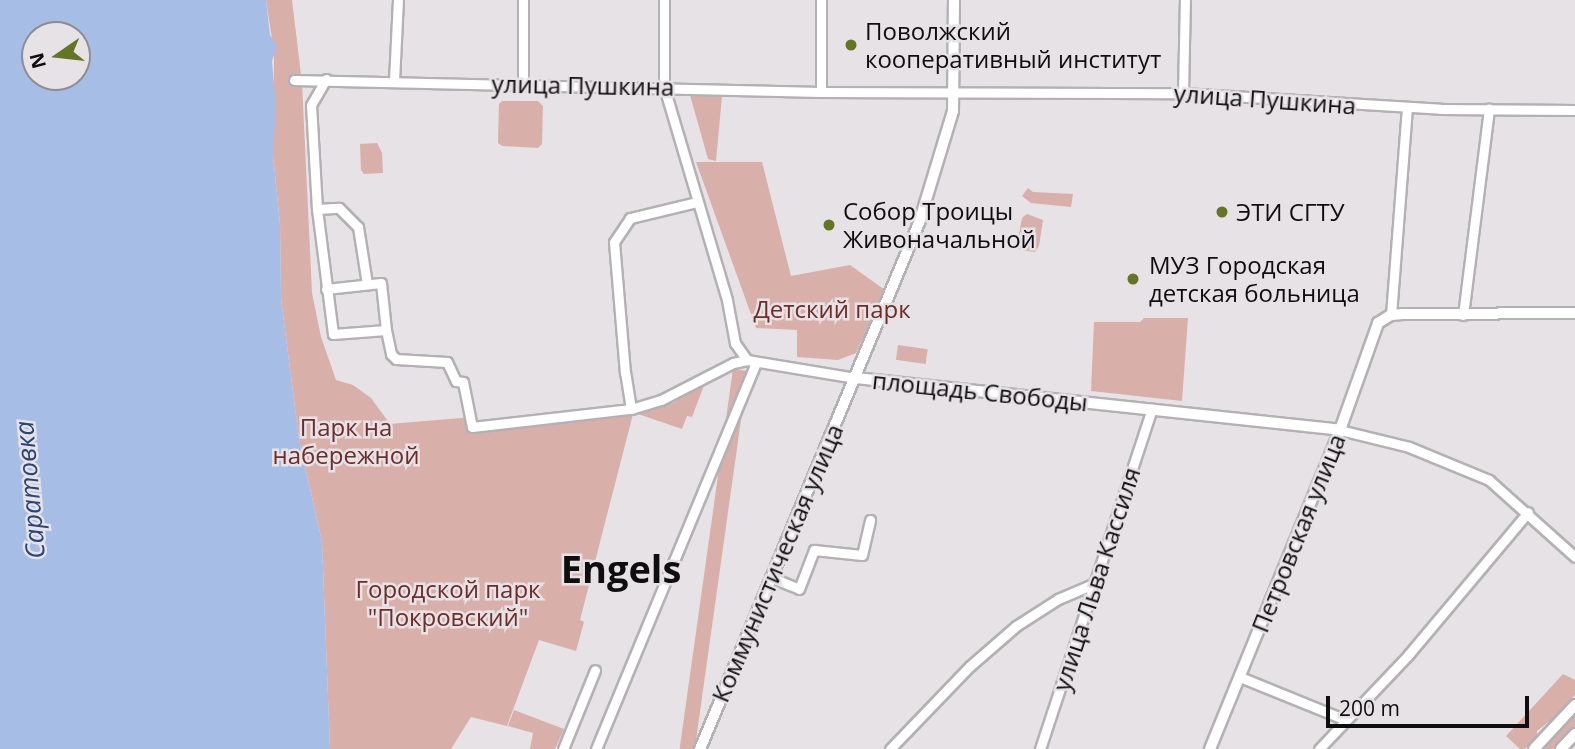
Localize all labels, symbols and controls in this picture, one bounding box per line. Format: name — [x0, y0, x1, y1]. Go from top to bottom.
place label: Поволжский кооперативный институт — [865, 17, 1161, 73]
north arrow — [21, 21, 91, 91]
marker: Поволжский кооперативный институт — [843, 37, 859, 53]
text: N — [23, 50, 52, 71]
street label: улица Пушкина — [491, 69, 675, 101]
street label: улица Пушкина — [1173, 78, 1357, 120]
place label: Собор Троицы Живоначальной — [843, 197, 1036, 253]
place label: ЭТИ СГТУ — [1236, 198, 1344, 226]
marker: ЭТИ СГТУ — [1214, 204, 1230, 220]
marker: Собор Троицы Живоначальной — [821, 217, 837, 233]
place label: МУЗ Городская детская больница — [1149, 251, 1360, 307]
marker: МУЗ Городская детская больница — [1123, 269, 1143, 289]
park label: Детский парк — [753, 295, 911, 323]
street label: площадь Свободы — [871, 365, 1089, 417]
park label: Парк на набережной — [273, 413, 419, 469]
water label: Саратовка — [8, 420, 52, 560]
street label: Коммунистическая улица — [705, 420, 849, 706]
street label: Петровская улица — [1245, 430, 1351, 636]
street label: улица Льва Кассиля — [1046, 464, 1146, 694]
district label: Engels — [561, 546, 681, 592]
park label: Городской парк "Покровский" — [356, 575, 540, 631]
scale bar — [1330, 682, 1533, 726]
text: 200 m — [1339, 694, 1400, 722]

